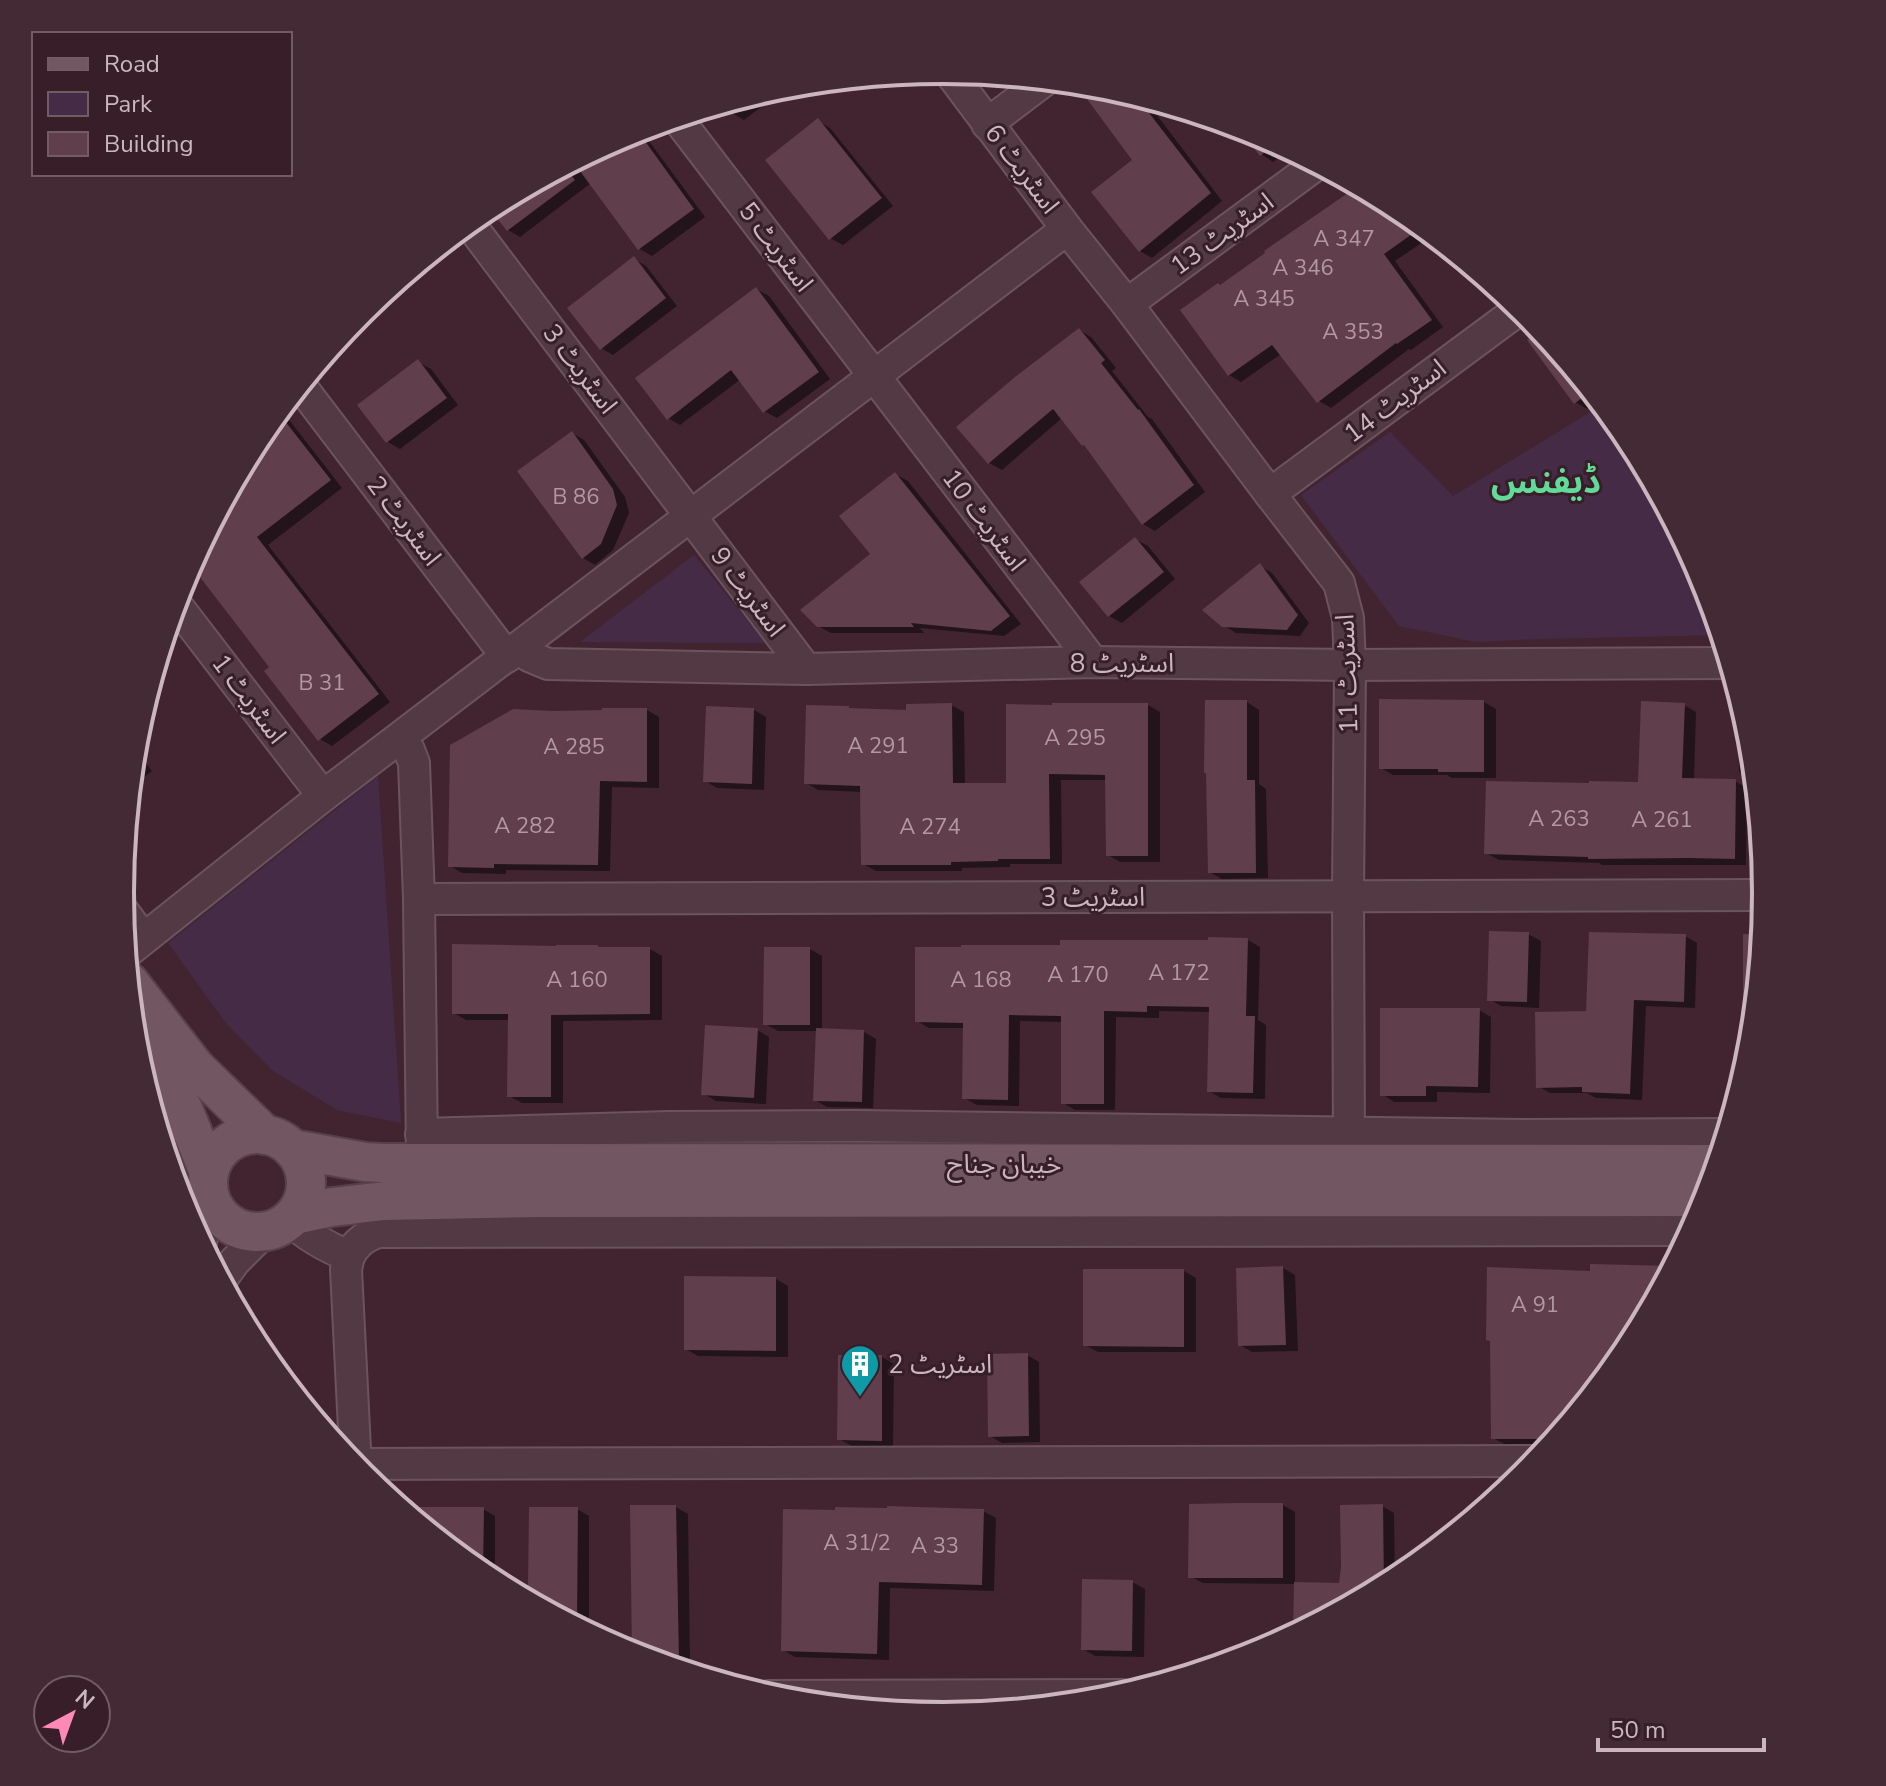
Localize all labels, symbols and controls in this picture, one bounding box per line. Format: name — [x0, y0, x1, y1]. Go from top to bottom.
legend — [32, 32, 292, 176]
text: Road — [104, 48, 160, 80]
text: Park — [104, 88, 153, 120]
street label: اسٹریٹ 6 — [977, 117, 1067, 221]
text: Building — [104, 128, 194, 160]
street label: اسٹریٹ 13 — [1163, 185, 1281, 283]
street label: اسٹریٹ 5 — [731, 195, 821, 299]
house number: A 347 — [1313, 224, 1375, 254]
house number: A 346 — [1272, 253, 1334, 283]
house number: A 345 — [1233, 284, 1295, 314]
street label: اسٹریٹ 3 — [535, 317, 625, 421]
house number: A 353 — [1322, 317, 1384, 347]
street label: اسٹریٹ 14 — [1337, 351, 1453, 451]
district label: ڈیفنس — [1491, 459, 1601, 505]
street label: اسٹریٹ 10 — [934, 462, 1034, 578]
street label: اسٹریٹ 2 — [359, 469, 449, 573]
house number: B 86 — [553, 482, 599, 512]
street label: اسٹریٹ 9 — [703, 540, 793, 644]
street label: اسٹریٹ 11 — [1327, 613, 1367, 735]
street label: اسٹریٹ 8 — [1070, 646, 1174, 681]
street label: اسٹریٹ 1 — [204, 647, 294, 751]
house number: B 31 — [299, 668, 345, 698]
house number: A 295 — [1044, 723, 1106, 753]
house number: A 291 — [847, 731, 909, 761]
house number: A 285 — [543, 732, 605, 762]
house number: A 263 — [1528, 804, 1590, 834]
house number: A 261 — [1631, 805, 1693, 835]
house number: A 282 — [494, 811, 556, 841]
house number: A 274 — [899, 812, 961, 842]
street label: اسٹریٹ 3 — [1041, 880, 1145, 915]
house number: A 172 — [1148, 958, 1210, 988]
house number: A 170 — [1047, 960, 1109, 990]
house number: A 160 — [546, 965, 608, 995]
house number: A 168 — [950, 965, 1012, 995]
street label: خیبان جناح — [947, 1147, 1061, 1183]
house number: A 91 — [1511, 1290, 1559, 1320]
building icon: اسٹریٹ 2 — [839, 1343, 881, 1398]
place label: اسٹریٹ 2 — [888, 1347, 992, 1382]
house number: A 31/2 — [823, 1528, 891, 1558]
house number: A 33 — [911, 1531, 959, 1561]
north arrow — [32, 1674, 112, 1754]
text: N — [68, 1683, 101, 1716]
scale bar — [1598, 1702, 1764, 1752]
text: 50 m — [1610, 1714, 1666, 1746]

